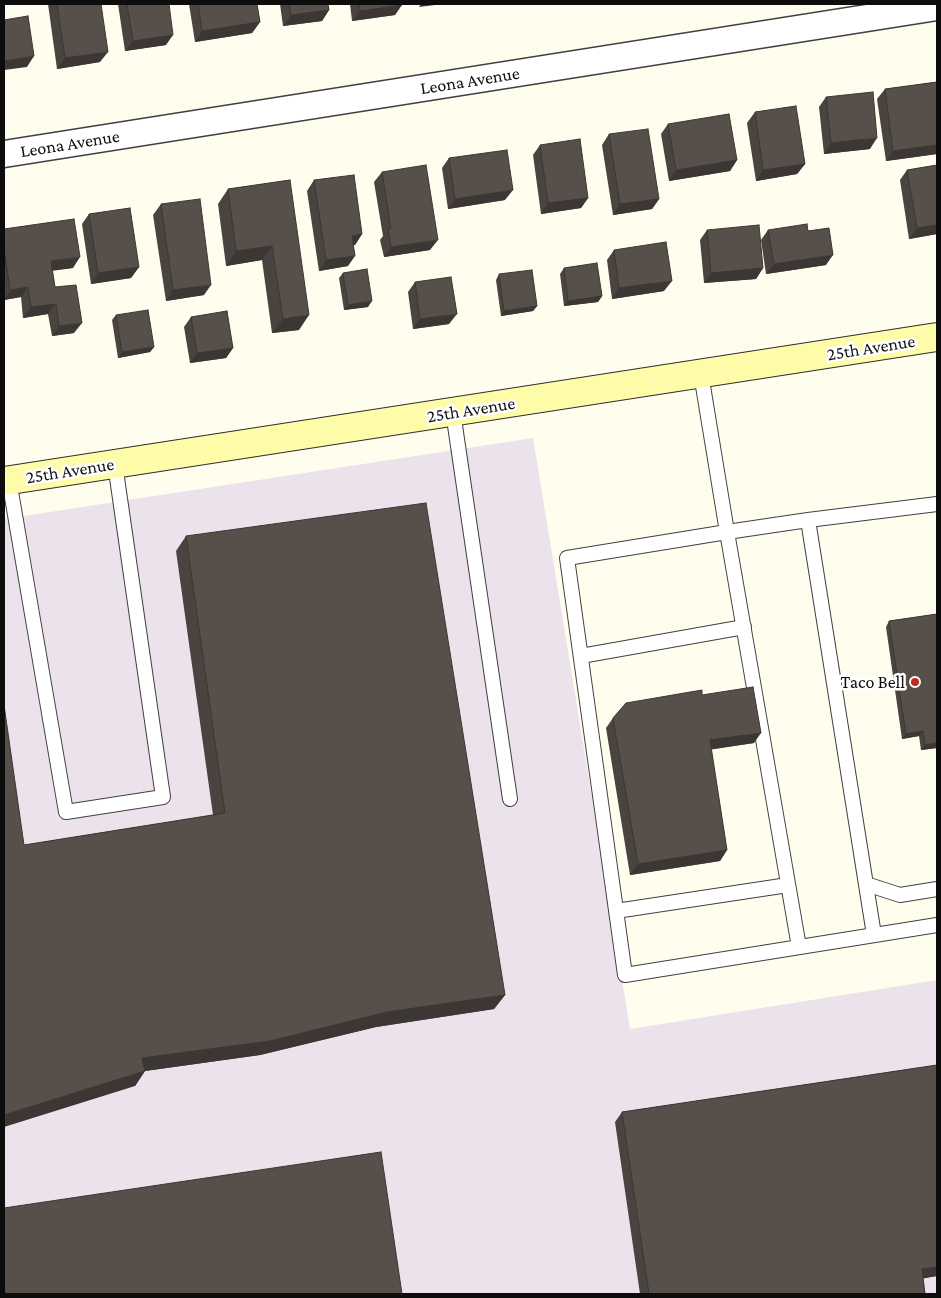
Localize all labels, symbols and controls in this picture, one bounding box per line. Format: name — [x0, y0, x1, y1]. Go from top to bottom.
street label: Leona Avenue — [419, 62, 521, 100]
street label: Leona Avenue — [19, 125, 121, 163]
street label: 25th Avenue — [825, 330, 917, 366]
street label: 25th Avenue — [425, 392, 517, 428]
street label: 25th Avenue — [24, 453, 116, 489]
place label: Taco Bell — [841, 671, 905, 693]
marker: Taco Bell — [909, 676, 921, 688]

